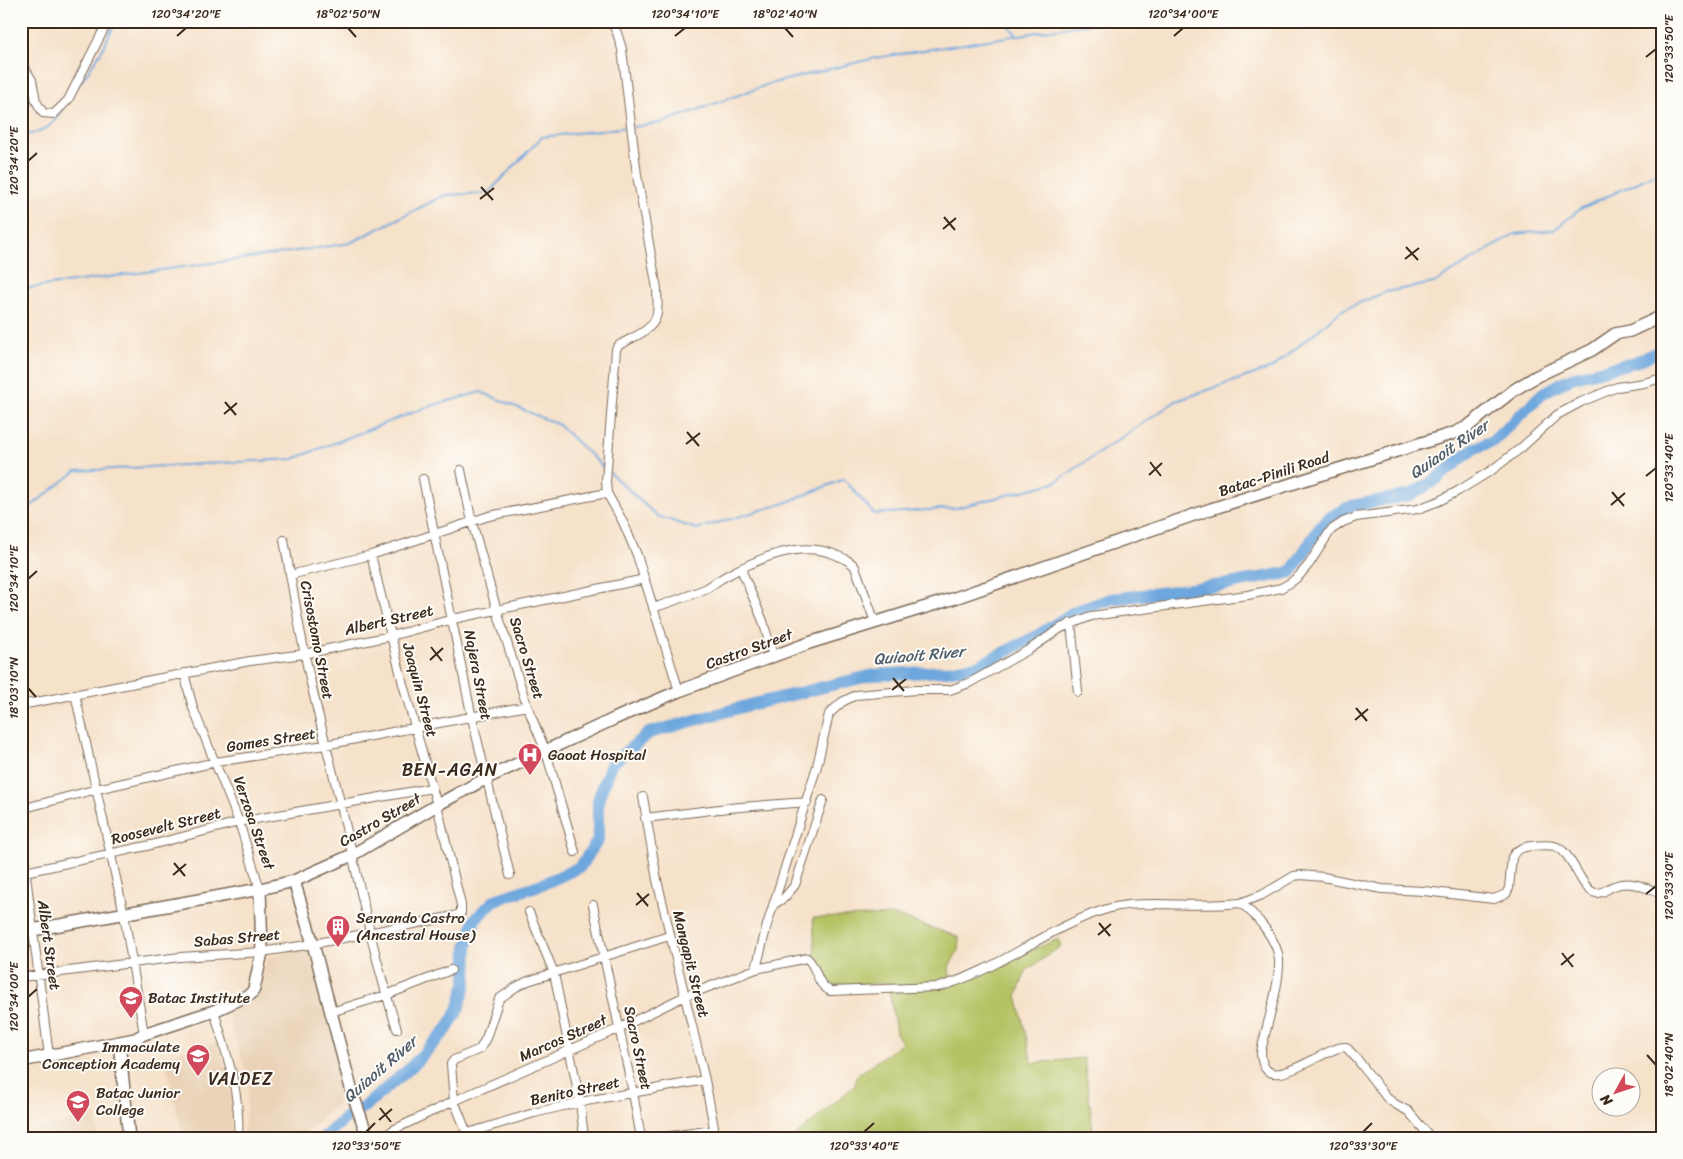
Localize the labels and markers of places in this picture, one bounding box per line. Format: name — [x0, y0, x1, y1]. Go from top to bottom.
hospital icon: Gaoat Hospital — [517, 742, 543, 776]
place label: Gaoat Hospital — [548, 742, 647, 768]
place label: Servando Castro (Ancestral House) — [356, 905, 476, 948]
building icon: Servando Castro (Ancestral House) — [325, 914, 351, 948]
school or university icon: Batac Institute — [118, 985, 144, 1019]
place label: Batac Institute — [148, 985, 250, 1011]
place label: Immaculate Conception Academy — [42, 1034, 180, 1077]
school or university icon: Immaculate Conception Academy — [185, 1043, 211, 1077]
place label: Batac Junior College — [96, 1080, 180, 1123]
school or university icon: Batac Junior College — [65, 1089, 91, 1123]

